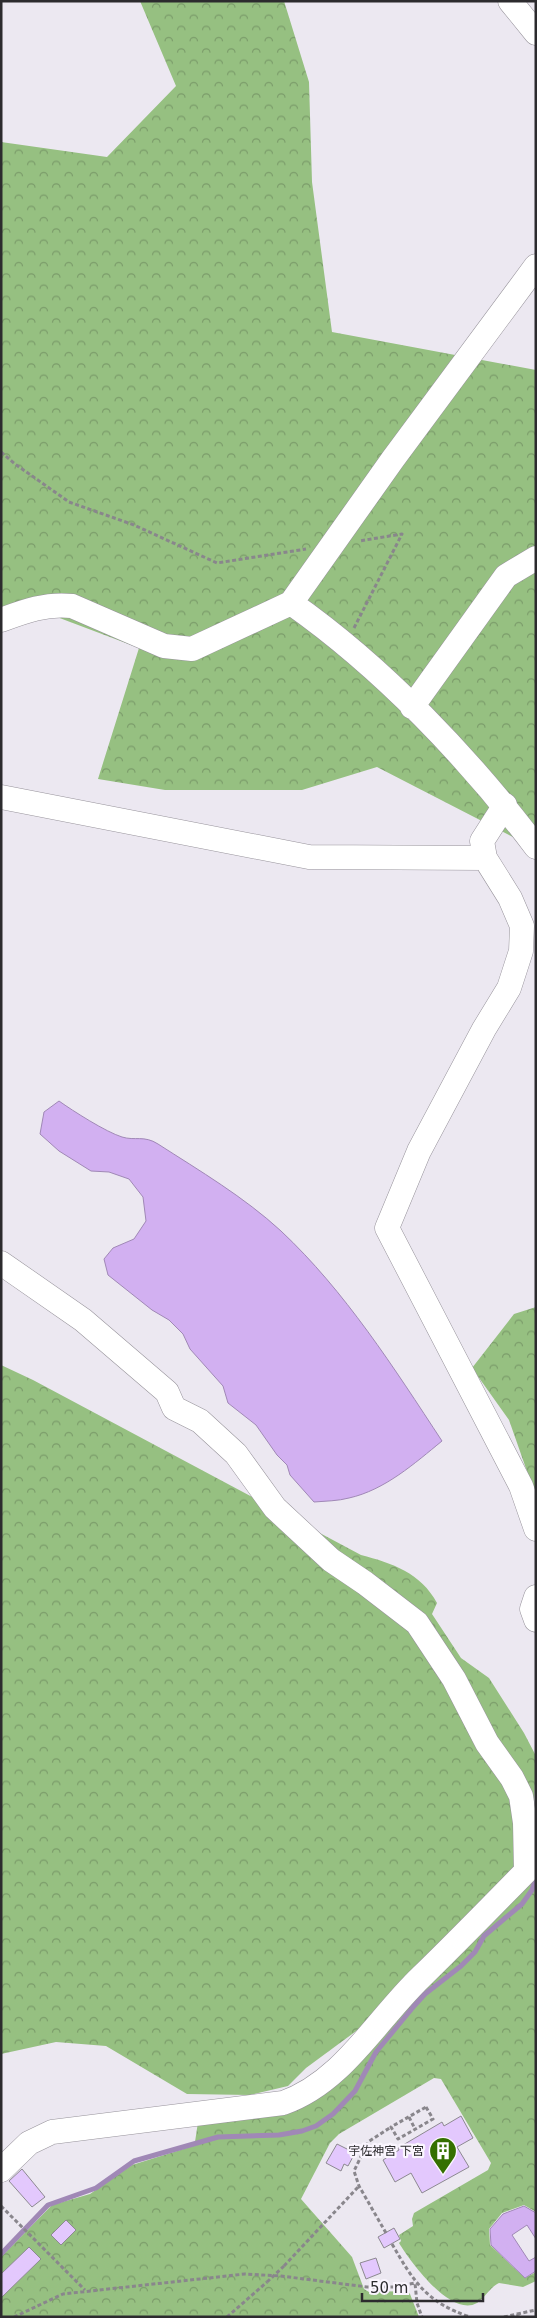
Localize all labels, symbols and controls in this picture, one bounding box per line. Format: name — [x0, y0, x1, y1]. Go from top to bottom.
building icon: 宇佐神宮 下宮 — [428, 2136, 458, 2175]
place label: 宇佐神宮 下宮 — [348, 2144, 424, 2158]
scale bar — [362, 2270, 483, 2302]
text: 50 m — [370, 2279, 408, 2297]

